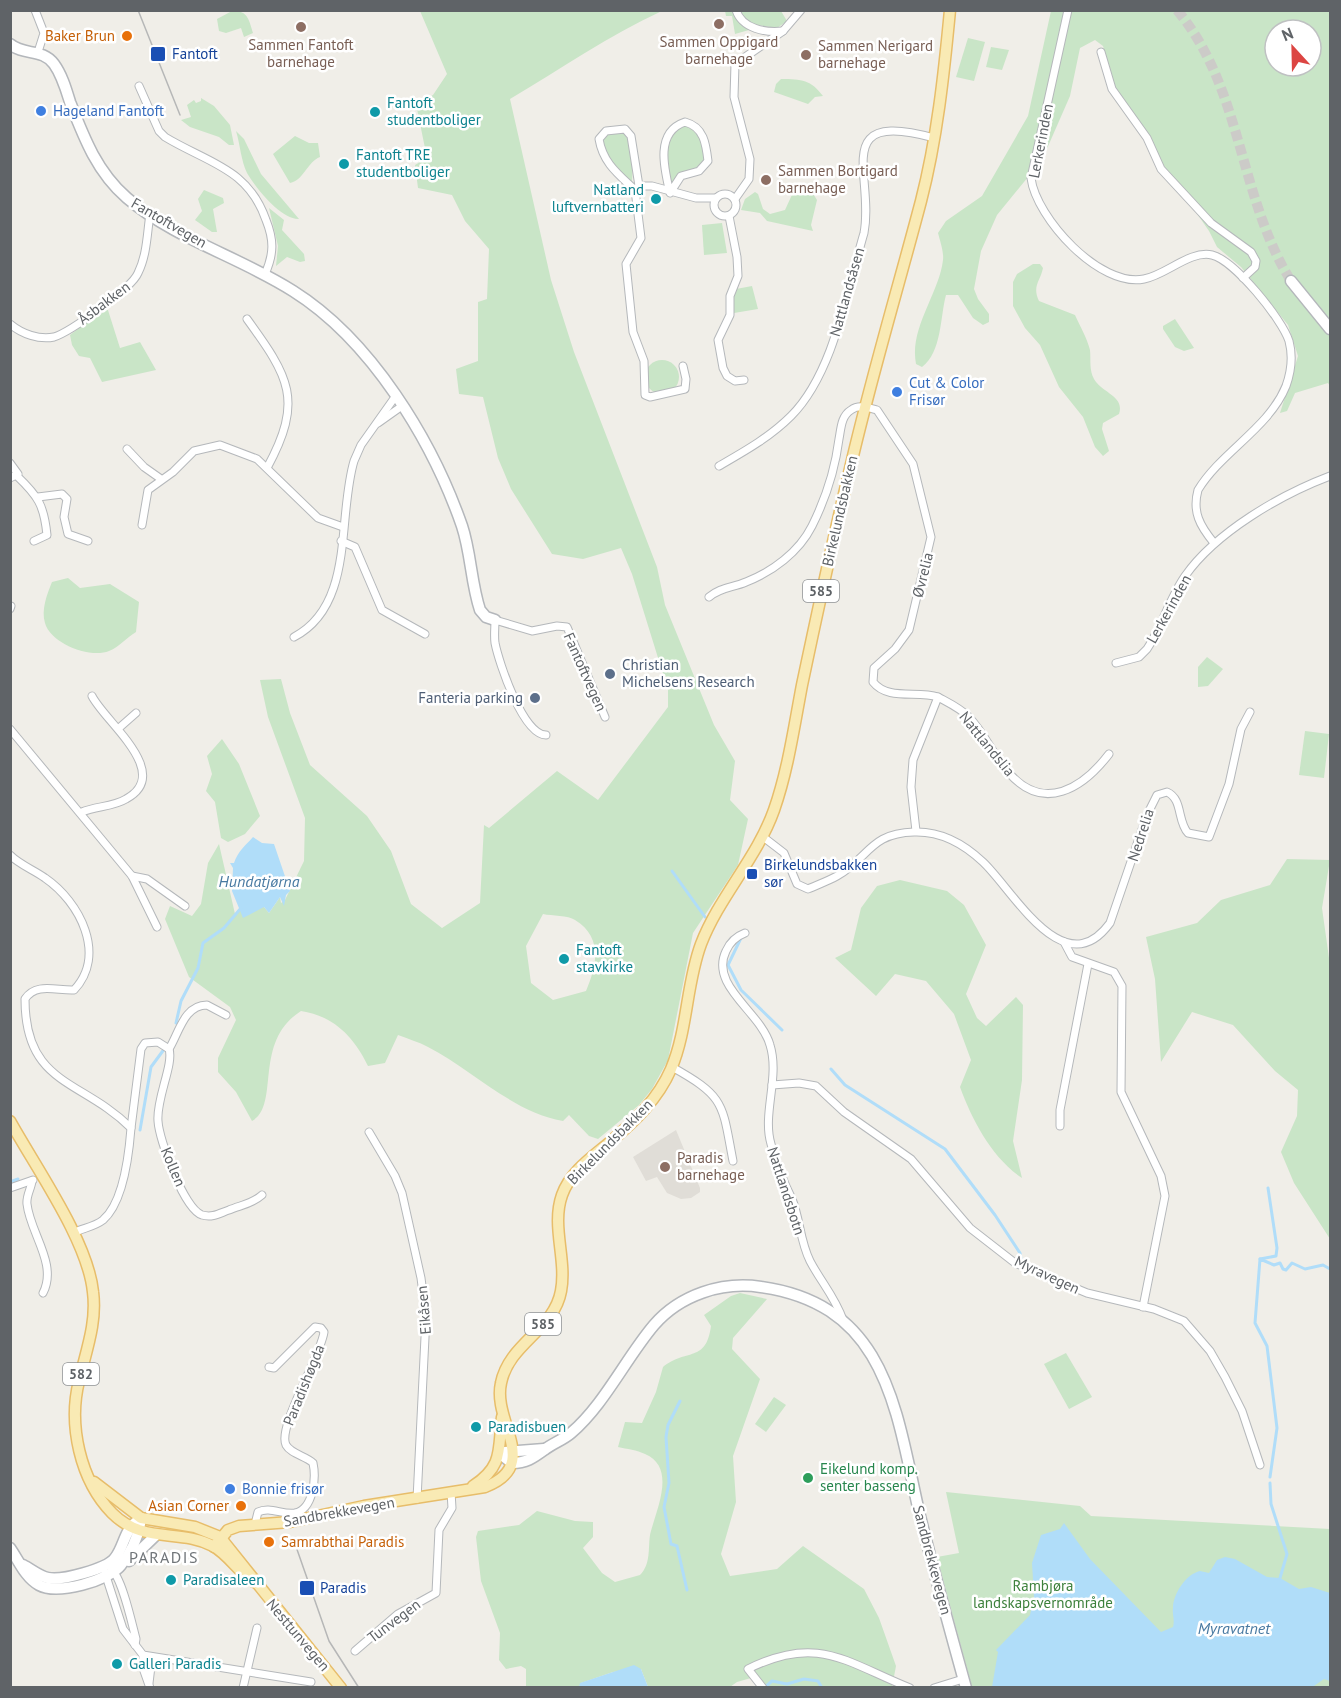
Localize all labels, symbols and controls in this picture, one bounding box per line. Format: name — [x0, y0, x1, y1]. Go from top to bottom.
marker: Sammen Oppigard barnehage — [712, 17, 726, 31]
north arrow — [1263, 18, 1323, 78]
marker: Sammen Fantoft barnehage — [294, 20, 308, 34]
text: N — [1279, 23, 1296, 45]
place label: Baker Brun — [45, 26, 115, 45]
marker: Baker Brun — [120, 29, 134, 43]
place label: Sammen Oppigard barnehage — [660, 32, 778, 68]
place label: Sammen Fantoft barnehage — [248, 35, 354, 71]
place label: Sammen Nerigard barnehage — [818, 36, 933, 72]
place label: Fantoft — [172, 44, 218, 63]
marker: Fantoft — [149, 45, 167, 63]
marker: Sammen Nerigard barnehage — [799, 48, 813, 62]
place label: Fantoft studentboliger — [387, 93, 481, 129]
place label: Hageland Fantoft — [53, 101, 164, 120]
street label: Lerkerinden — [1024, 102, 1057, 180]
marker: Hageland Fantoft — [34, 104, 48, 118]
marker: Fantoft studentboliger — [368, 105, 382, 119]
place label: Fantoft TRE studentboliger — [356, 145, 450, 181]
marker: Fantoft TRE studentboliger — [337, 157, 351, 171]
place label: Sammen Bortigard barnehage — [778, 161, 898, 197]
marker: Sammen Bortigard barnehage — [759, 173, 773, 187]
place label: Natland luftvernbatteri — [552, 180, 644, 216]
marker: Natland luftvernbatteri — [649, 192, 663, 206]
street label: Fantoftvegen — [128, 193, 210, 252]
street label: Nattlandsåsen — [825, 245, 868, 339]
street label: Åsbakken — [74, 277, 134, 328]
place label: Cut & Color Frisør — [909, 373, 984, 409]
marker: Cut & Color Frisør — [890, 385, 904, 399]
street label: Birkelundsbakken — [818, 454, 861, 568]
street label: Øvrelia — [908, 550, 937, 599]
street label: Lerkerinden — [1142, 571, 1195, 646]
road number: 585 — [803, 580, 839, 602]
street label: Fantoftvegen — [560, 629, 611, 714]
place label: Christian Michelsens Research — [622, 655, 755, 691]
marker: Christian Michelsens Research — [603, 667, 617, 681]
place label: Fanteria parking — [418, 688, 523, 707]
marker: Fanteria parking — [528, 691, 542, 705]
street label: Nattlandslia — [955, 707, 1019, 780]
street label: Nedrelia — [1123, 806, 1158, 864]
place label: Birkelundsbakken sør — [764, 855, 877, 891]
marker: Birkelundsbakken sør — [745, 867, 759, 881]
water label: Hundatjørna — [218, 871, 300, 891]
place label: Fantoft stavkirke — [576, 940, 633, 976]
marker: Fantoft stavkirke — [557, 952, 571, 966]
street label: Birkelundsbakken — [563, 1095, 656, 1188]
street label: Kollen — [157, 1144, 190, 1189]
street label: Nattlandsbotn — [763, 1144, 810, 1237]
place label: Paradis barnehage — [677, 1148, 745, 1184]
marker: Paradis barnehage — [658, 1160, 672, 1174]
street label: Myravegen — [1012, 1251, 1083, 1298]
street label: Eikåsen — [412, 1285, 435, 1335]
road number: 585 — [525, 1313, 561, 1335]
street label: Paradishøgda — [279, 1341, 328, 1428]
road number: 582 — [63, 1363, 99, 1385]
place label: Paradisbuen — [488, 1417, 566, 1436]
marker: Paradisbuen — [469, 1420, 483, 1434]
place label: Eikelund komp. senter basseng — [820, 1459, 918, 1495]
marker: Eikelund komp. senter basseng — [801, 1471, 815, 1485]
place label: Bonnie frisør — [242, 1479, 324, 1498]
marker: Bonnie frisør — [223, 1482, 237, 1496]
street label: Sandbrekkevegen — [282, 1492, 396, 1531]
place label: Asian Corner — [148, 1496, 229, 1515]
marker: Asian Corner — [234, 1499, 248, 1513]
street label: Sandbrekkevegen — [909, 1503, 956, 1617]
place label: Samrabthai Paradis — [281, 1532, 404, 1551]
marker: Samrabthai Paradis — [262, 1535, 276, 1549]
district label: PARADIS — [129, 1547, 199, 1567]
place label: Paradisaleen — [183, 1570, 264, 1589]
marker: Paradisaleen — [164, 1573, 178, 1587]
park label: Rambjøra landskapsvernområde — [973, 1576, 1113, 1612]
place label: Paradis — [320, 1578, 366, 1597]
marker: Paradis — [298, 1579, 316, 1597]
street label: Nesttunvegen — [263, 1595, 334, 1675]
street label: Tunvegen — [363, 1595, 424, 1647]
water label: Myravatnet — [1198, 1618, 1271, 1638]
place label: Galleri Paradis — [129, 1654, 221, 1673]
marker: Galleri Paradis — [110, 1657, 124, 1671]

